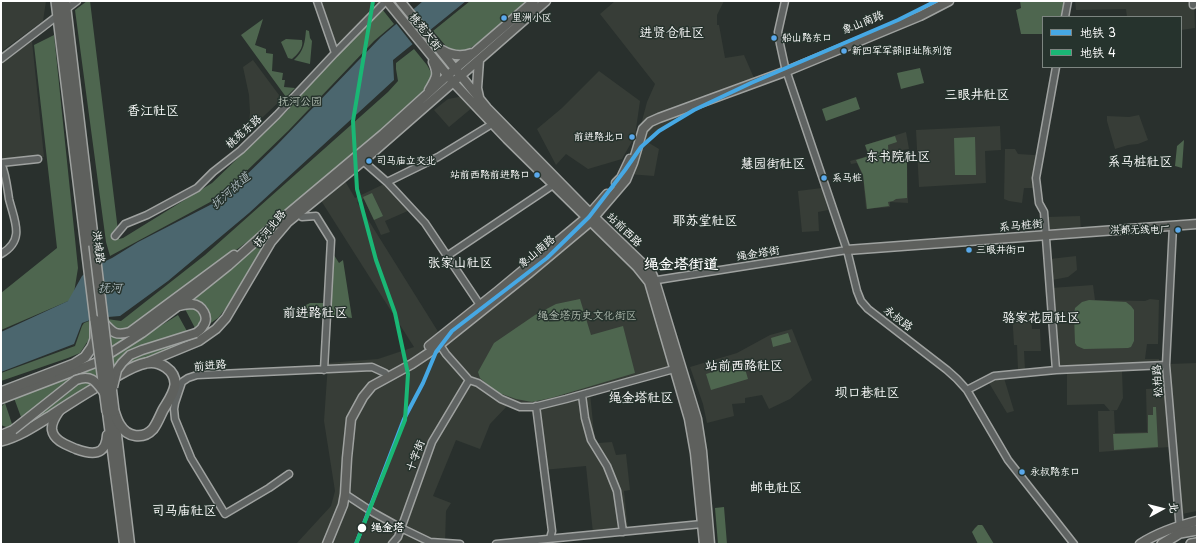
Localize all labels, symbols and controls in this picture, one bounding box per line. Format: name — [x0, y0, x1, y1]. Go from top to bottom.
street label: 象山南路 — [840, 9, 886, 37]
street label: 桃苑大街 — [406, 11, 444, 53]
place label: 里洲小区 — [512, 12, 552, 24]
marker: 里洲小区 — [499, 13, 509, 23]
legend — [1042, 16, 1182, 68]
text: 地铁 3 — [1080, 23, 1116, 41]
district label: 进贤仓社区 — [640, 25, 704, 41]
place label: 船山路东口 — [782, 32, 832, 44]
marker: 船山路东口 — [769, 33, 779, 43]
text: 地铁 4 — [1080, 43, 1116, 61]
place label: 新四军军部旧址陈列馆 — [852, 45, 952, 57]
marker: 新四军军部旧址陈列馆 — [839, 46, 849, 56]
district label: 三眼井社区 — [945, 87, 1009, 103]
park label: 抚河公园 — [278, 95, 322, 109]
district label: 香江社区 — [127, 103, 179, 119]
street label: 桃苑东路 — [223, 112, 265, 152]
place label: 前进路北口 — [574, 131, 624, 143]
marker: 前进路北口 — [627, 132, 637, 142]
district label: 东书院社区 — [866, 149, 930, 165]
district label: 系马桩社区 — [1108, 154, 1172, 170]
place label: 司马庙立交北 — [376, 155, 436, 167]
marker: 司马庙立交北 — [364, 156, 374, 166]
district label: 慧园街社区 — [741, 156, 805, 172]
place label: 站前西路前进路口 — [450, 169, 530, 181]
water label: 抚河故道 — [208, 170, 254, 212]
marker: 站前西路前进路口 — [532, 170, 542, 180]
place label: 系马桩 — [832, 172, 862, 184]
marker: 系马桩 — [819, 173, 829, 183]
street label: 抚河北路 — [251, 208, 289, 250]
street label: 站前西路 — [604, 210, 644, 250]
district label: 耶苏堂社区 — [673, 213, 737, 229]
street label: 系马桩街 — [999, 218, 1043, 234]
place label: 洪都无线电厂 — [1110, 224, 1170, 236]
marker: 洪都无线电厂 — [1173, 225, 1183, 235]
street label: 洪城路 — [89, 230, 107, 264]
street label: 象山南路 — [516, 233, 558, 271]
street label: 绳金塔街 — [735, 244, 781, 264]
place label: 三眼井街口 — [976, 244, 1026, 256]
marker: 三眼井街口 — [964, 245, 974, 255]
district label: 张家山社区 — [428, 255, 492, 271]
district label: 绳金塔街道 — [644, 256, 718, 274]
water label: 抚河 — [98, 282, 122, 296]
street label: 永叔路 — [881, 304, 915, 334]
district label: 前进路社区 — [283, 305, 347, 321]
park label: 绳金塔历史文化街区 — [538, 309, 636, 323]
district label: 骆家花园社区 — [1002, 310, 1080, 326]
street label: 前进路 — [193, 358, 227, 374]
district label: 站前西路社区 — [705, 358, 783, 374]
street label: 松柏路 — [1151, 364, 1165, 398]
district label: 坝口巷社区 — [835, 385, 899, 401]
district label: 绳金塔社区 — [609, 390, 673, 406]
street label: 十字街 — [404, 438, 428, 474]
place label: 永叔路东口 — [1030, 466, 1080, 478]
marker: 永叔路东口 — [1017, 467, 1027, 477]
district label: 邮电社区 — [750, 480, 802, 496]
north arrow — [1142, 489, 1182, 529]
text: 北 — [1165, 501, 1184, 514]
district label: 司马庙社区 — [152, 503, 216, 519]
place label: 绳金塔 — [371, 521, 404, 535]
marker: 绳金塔 — [356, 522, 368, 534]

